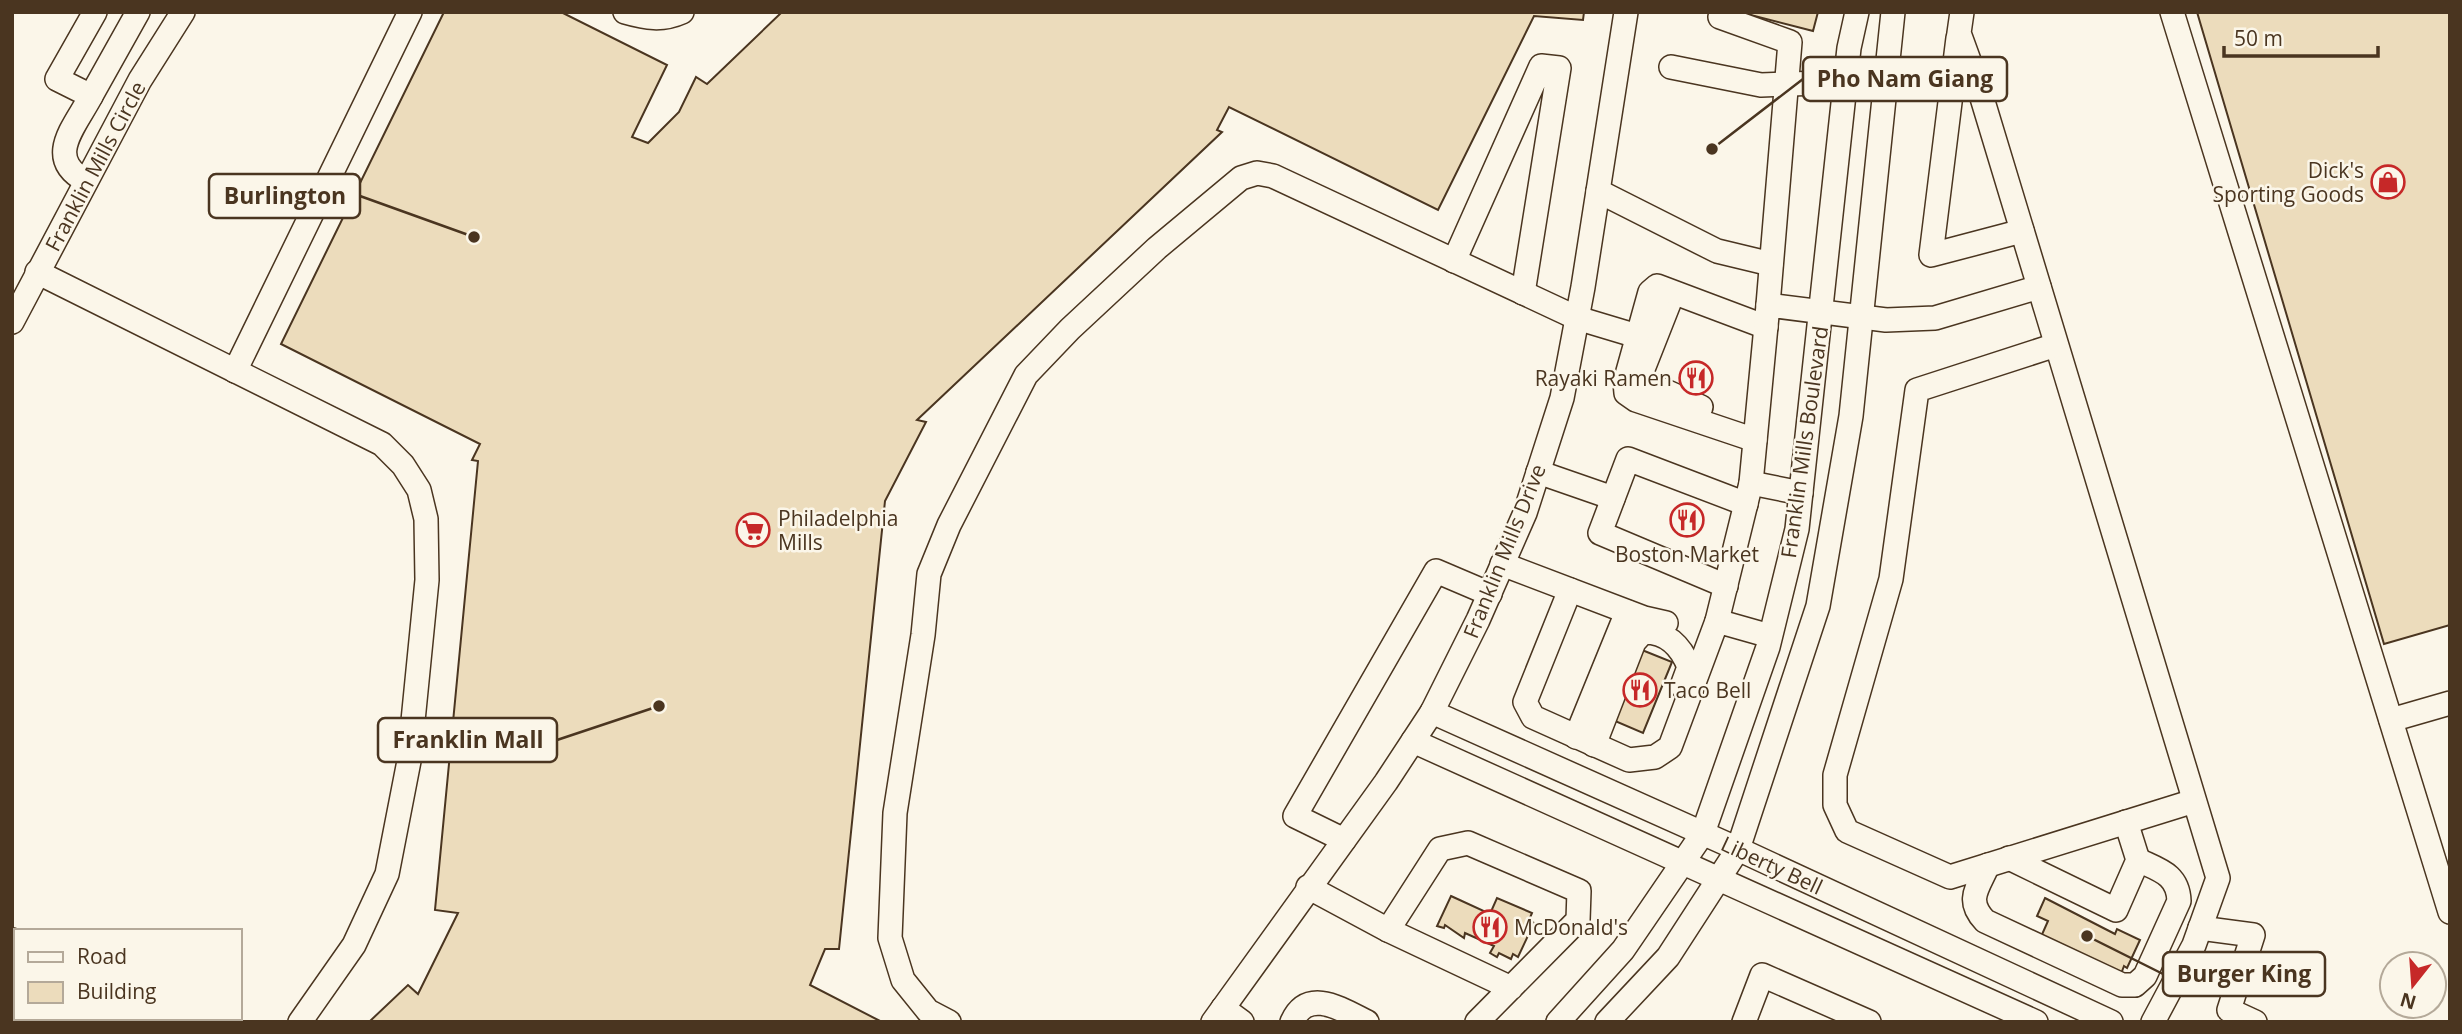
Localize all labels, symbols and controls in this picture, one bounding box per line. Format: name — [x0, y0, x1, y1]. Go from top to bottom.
scale bar — [2224, 14, 2378, 58]
text: 50 m — [2234, 24, 2283, 52]
callout: Pho Nam Giang — [1803, 57, 2007, 101]
text: Pho Nam Giang — [1817, 62, 1993, 94]
street label: Franklin Mills Circle — [38, 76, 152, 256]
place label: Dick's Sporting Goods — [2213, 156, 2364, 208]
shop icon: Dick's Sporting Goods — [2369, 163, 2407, 201]
callout: Burlington — [209, 174, 360, 218]
text: Burlington — [224, 179, 346, 211]
street label: Franklin Mills Boulevard — [1774, 324, 1834, 560]
restaurant icon: Rayaki Ramen — [1677, 359, 1715, 397]
place label: Rayaki Ramen — [1535, 364, 1672, 392]
street label: Franklin Mills Drive — [1456, 460, 1552, 642]
restaurant icon: Boston Market — [1668, 501, 1706, 539]
place label: Philadelphia Mills — [778, 504, 898, 556]
supermarket icon: Philadelphia Mills — [734, 511, 772, 549]
place label: Boston Market — [1615, 540, 1759, 568]
restaurant icon: Taco Bell — [1621, 671, 1659, 709]
place label: Taco Bell — [1664, 676, 1751, 704]
callout: Franklin Mall — [378, 718, 557, 762]
text: Franklin Mall — [392, 723, 544, 755]
street label: Liberty Bell — [1717, 829, 1827, 901]
restaurant icon: McDonald's — [1471, 908, 1509, 946]
place label: McDonald's — [1514, 913, 1628, 941]
legend — [14, 929, 242, 1020]
text: Road — [77, 942, 127, 970]
north arrow — [2378, 950, 2448, 1020]
callout: Burger King — [2163, 952, 2325, 996]
text: Burger King — [2177, 957, 2311, 989]
text: Building — [77, 977, 156, 1005]
text: N — [2397, 987, 2419, 1016]

